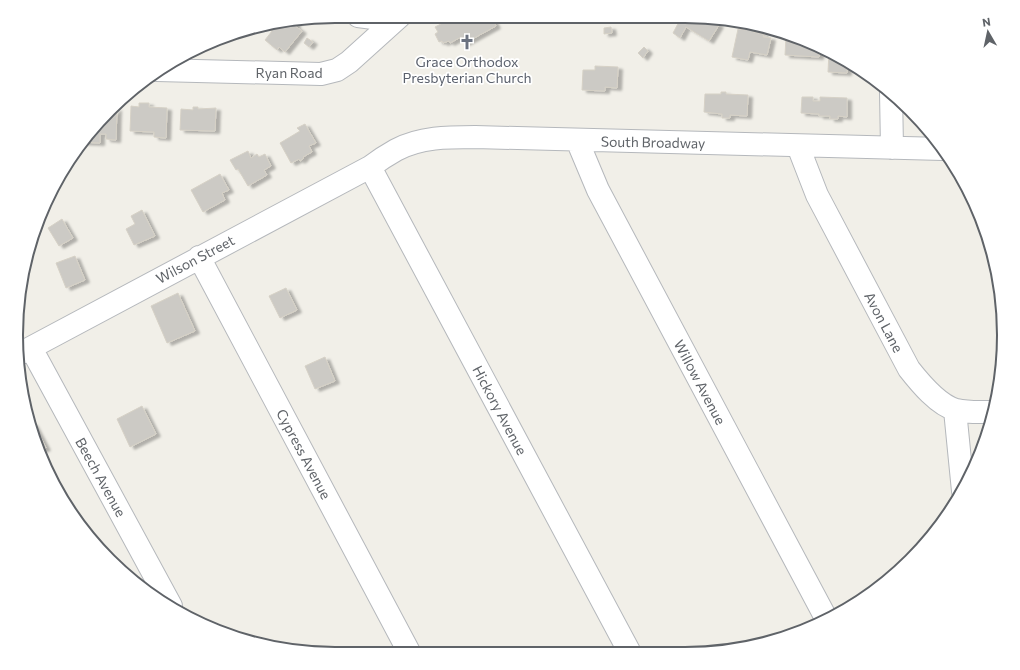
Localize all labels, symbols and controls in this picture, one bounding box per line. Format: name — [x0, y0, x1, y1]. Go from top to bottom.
north arrow — [968, 12, 1008, 52]
text: N — [981, 15, 991, 29]
church icon: Grace Orthodox Presbyterian Church — [458, 33, 476, 51]
place label: Grace Orthodox Presbyterian Church — [402, 53, 532, 86]
street label: Ryan Road — [255, 64, 323, 81]
street label: South Broadway — [601, 133, 705, 151]
street label: Wilson Street — [153, 231, 237, 287]
street label: Avon Lane — [861, 289, 907, 355]
street label: Willow Avenue — [671, 337, 729, 427]
street label: Hickory Avenue — [469, 362, 531, 458]
street label: Cypress Avenue — [273, 406, 335, 502]
street label: Beech Avenue — [72, 434, 130, 520]

